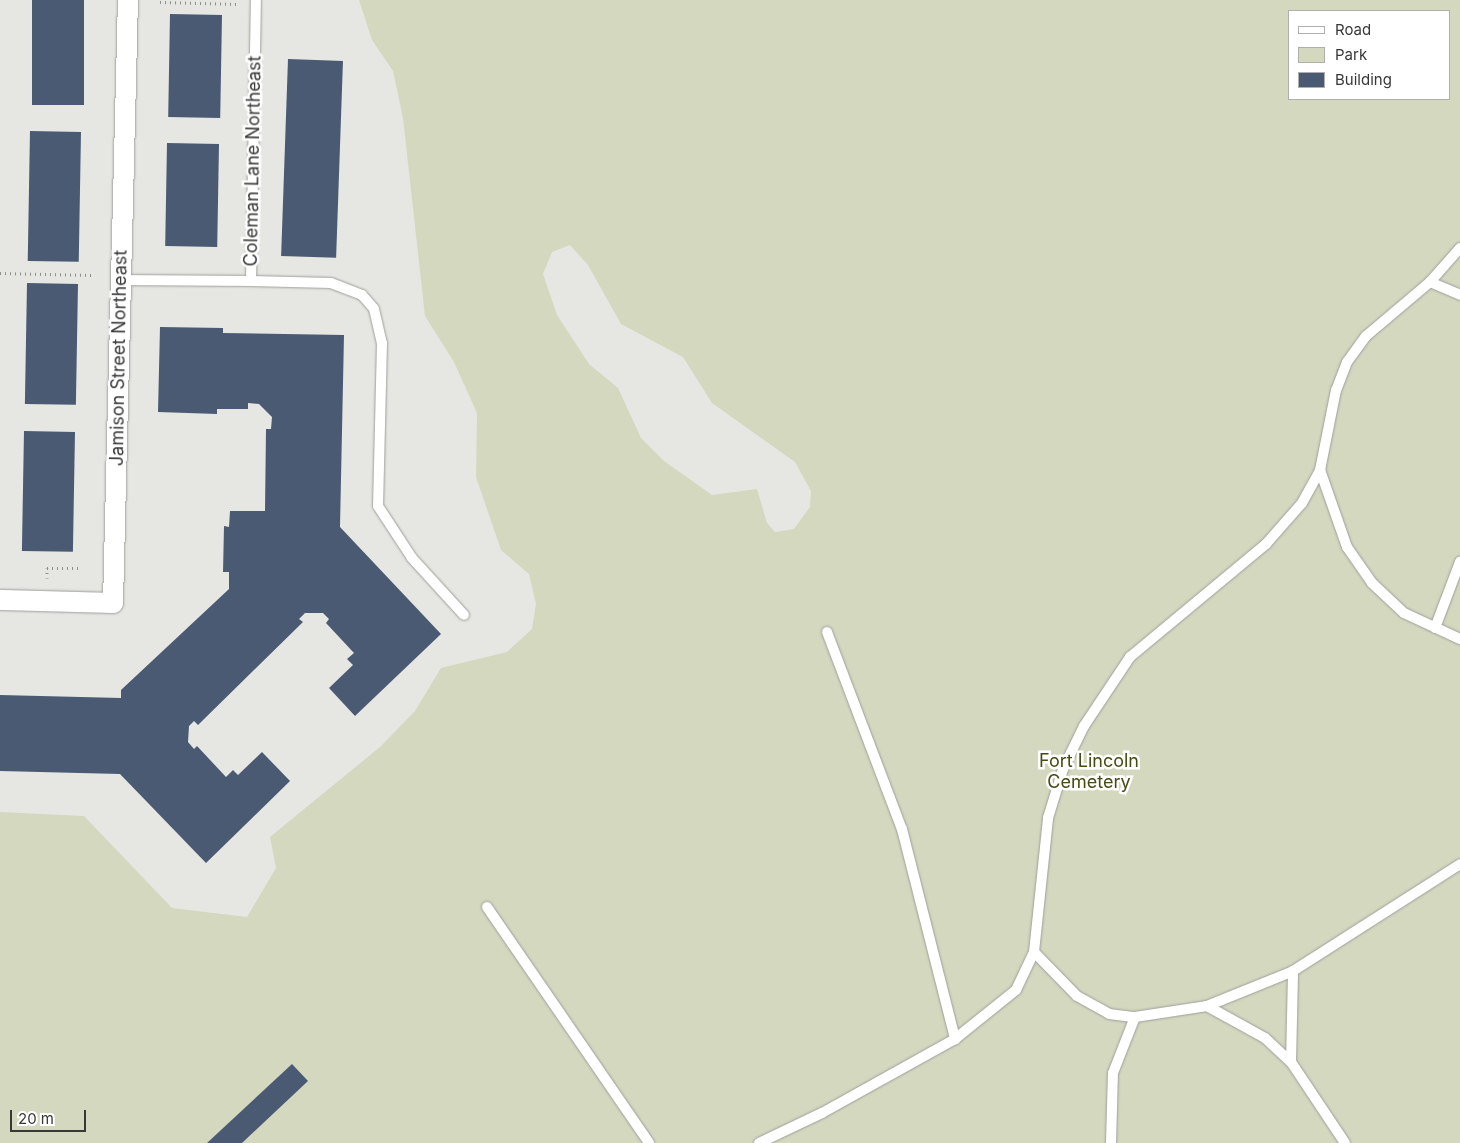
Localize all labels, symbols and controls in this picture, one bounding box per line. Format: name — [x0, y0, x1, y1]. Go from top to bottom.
legend — [1288, 10, 1450, 100]
text: Road — [1335, 20, 1371, 39]
text: Park — [1335, 45, 1367, 64]
street label: Coleman Lane Northeast — [240, 55, 266, 267]
text: Building — [1335, 70, 1392, 89]
street label: Jamison Street Northeast — [106, 250, 132, 466]
park label: Fort Lincoln Cemetery — [1039, 751, 1139, 794]
scale bar — [12, 1100, 89, 1132]
text: 20 m — [18, 1109, 54, 1128]

